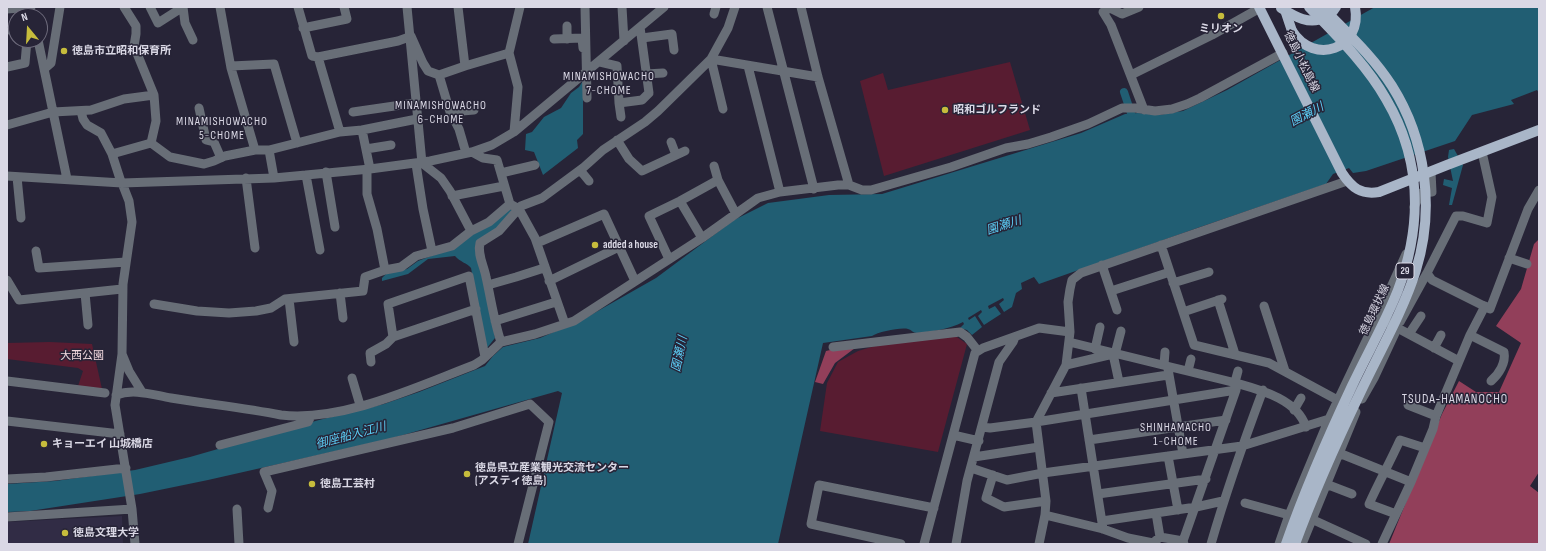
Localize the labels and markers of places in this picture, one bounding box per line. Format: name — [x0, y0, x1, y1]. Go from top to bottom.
marker: ミリオン — [1216, 11, 1226, 21]
place label: ミリオン — [1199, 22, 1243, 36]
place label: 徳島市立昭和保育所 — [72, 44, 171, 58]
marker: 徳島市立昭和保育所 — [59, 46, 69, 56]
place label: 昭和ゴルフランド — [953, 103, 1041, 117]
marker: 昭和ゴルフランド — [940, 105, 950, 115]
place label: added a house — [603, 238, 658, 252]
marker: added a house — [590, 240, 600, 250]
place label: キョーエイ 山城橋店 — [52, 437, 153, 451]
marker: キョーエイ 山城橋店 — [39, 439, 49, 449]
place label: 徳島県立産業観光交流センター (アスティ徳島) — [475, 461, 629, 487]
marker: 徳島県立産業観光交流センター (アスティ徳島) — [462, 469, 472, 479]
place label: 徳島工芸村 — [320, 477, 375, 491]
marker: 徳島工芸村 — [307, 479, 317, 489]
place label: 徳島文理大学 — [73, 526, 139, 540]
marker: 徳島文理大学 — [60, 528, 70, 538]

